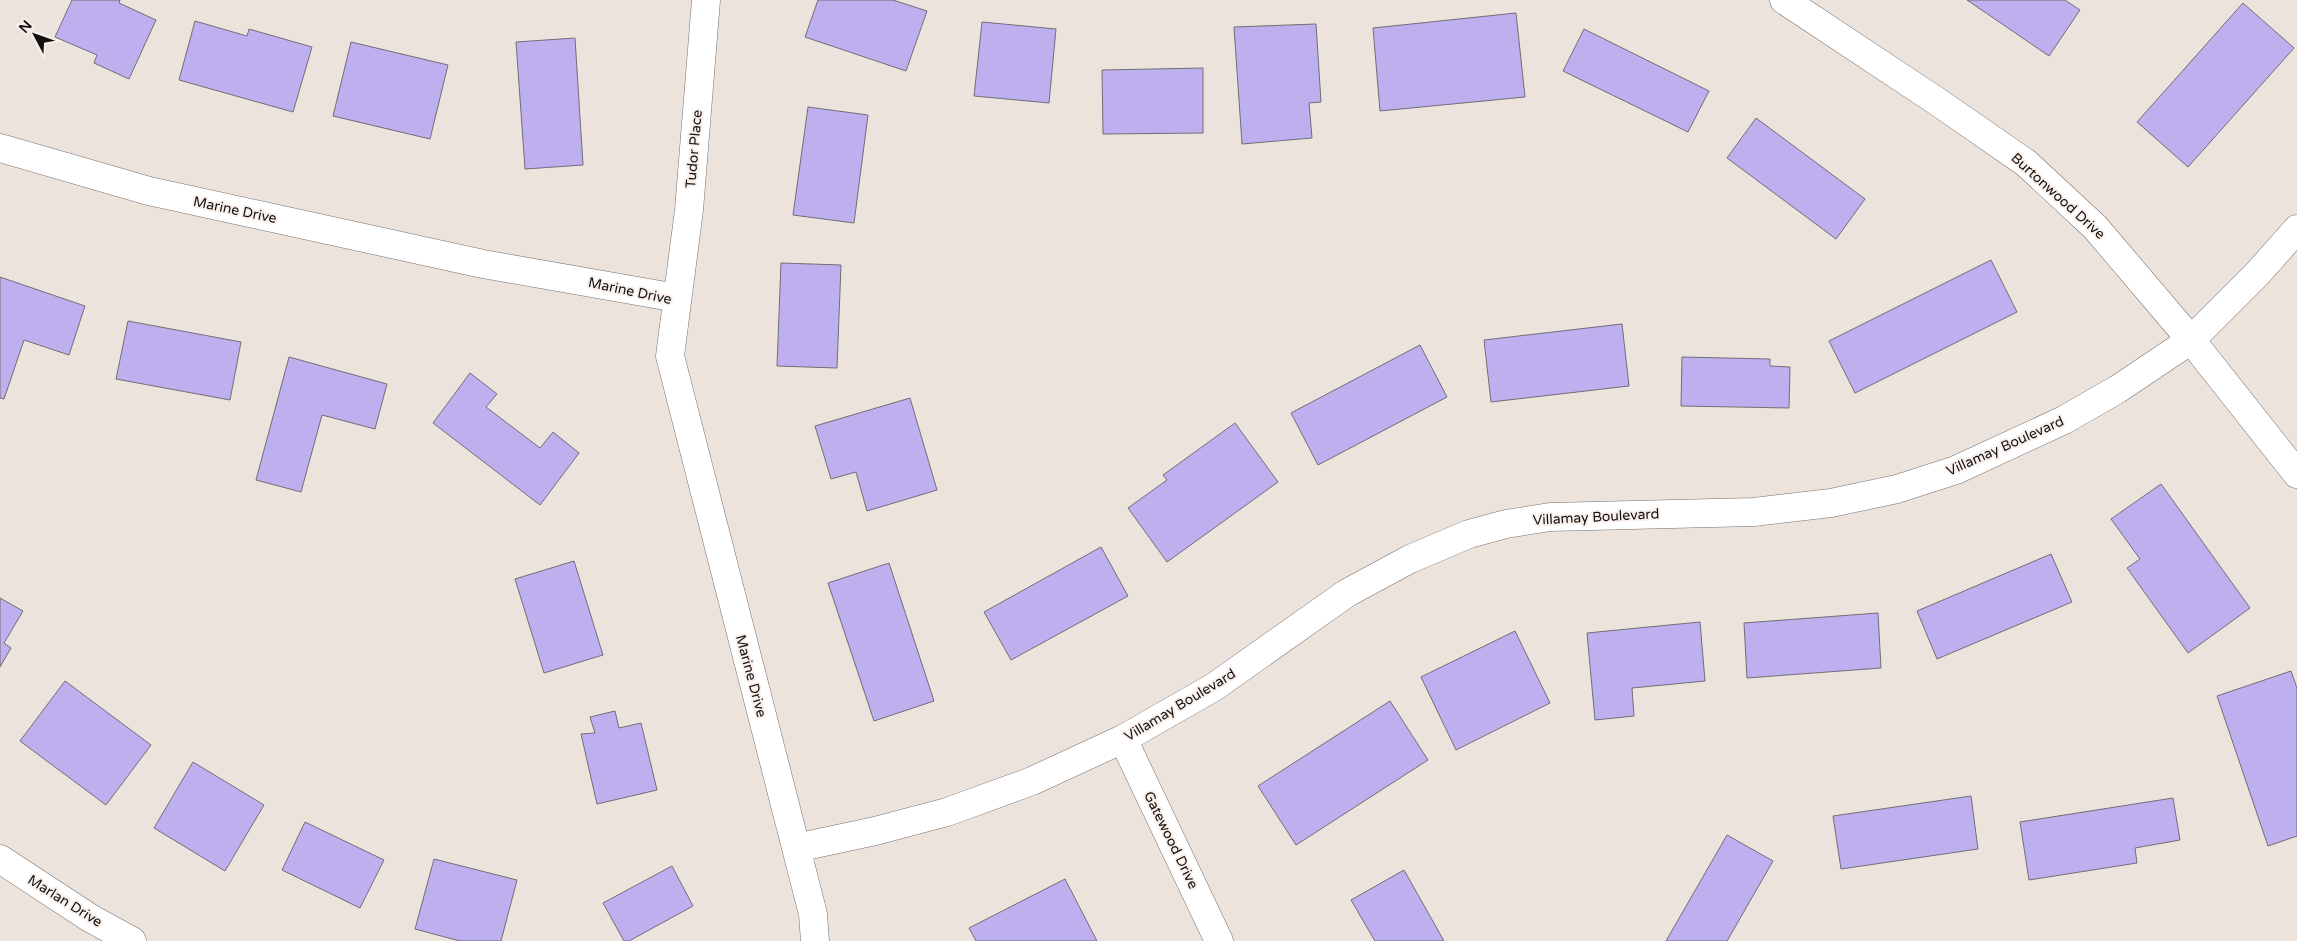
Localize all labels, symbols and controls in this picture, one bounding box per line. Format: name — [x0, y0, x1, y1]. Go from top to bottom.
north arrow — [10, 10, 60, 60]
text: N — [15, 17, 36, 37]
street label: Tudor Place — [682, 109, 706, 189]
street label: Burtonwood Drive — [2007, 149, 2109, 243]
street label: Marine Drive — [192, 193, 278, 227]
street label: Marine Drive — [587, 274, 673, 308]
street label: Villamay Boulevard — [1944, 412, 2066, 480]
street label: Villamay Boulevard — [1532, 505, 1660, 529]
street label: Marine Drive — [732, 633, 770, 719]
street label: Villamay Boulevard — [1121, 665, 1239, 745]
street label: Gatewood Drive — [1140, 788, 1202, 892]
street label: Marlan Drive — [25, 871, 106, 931]

